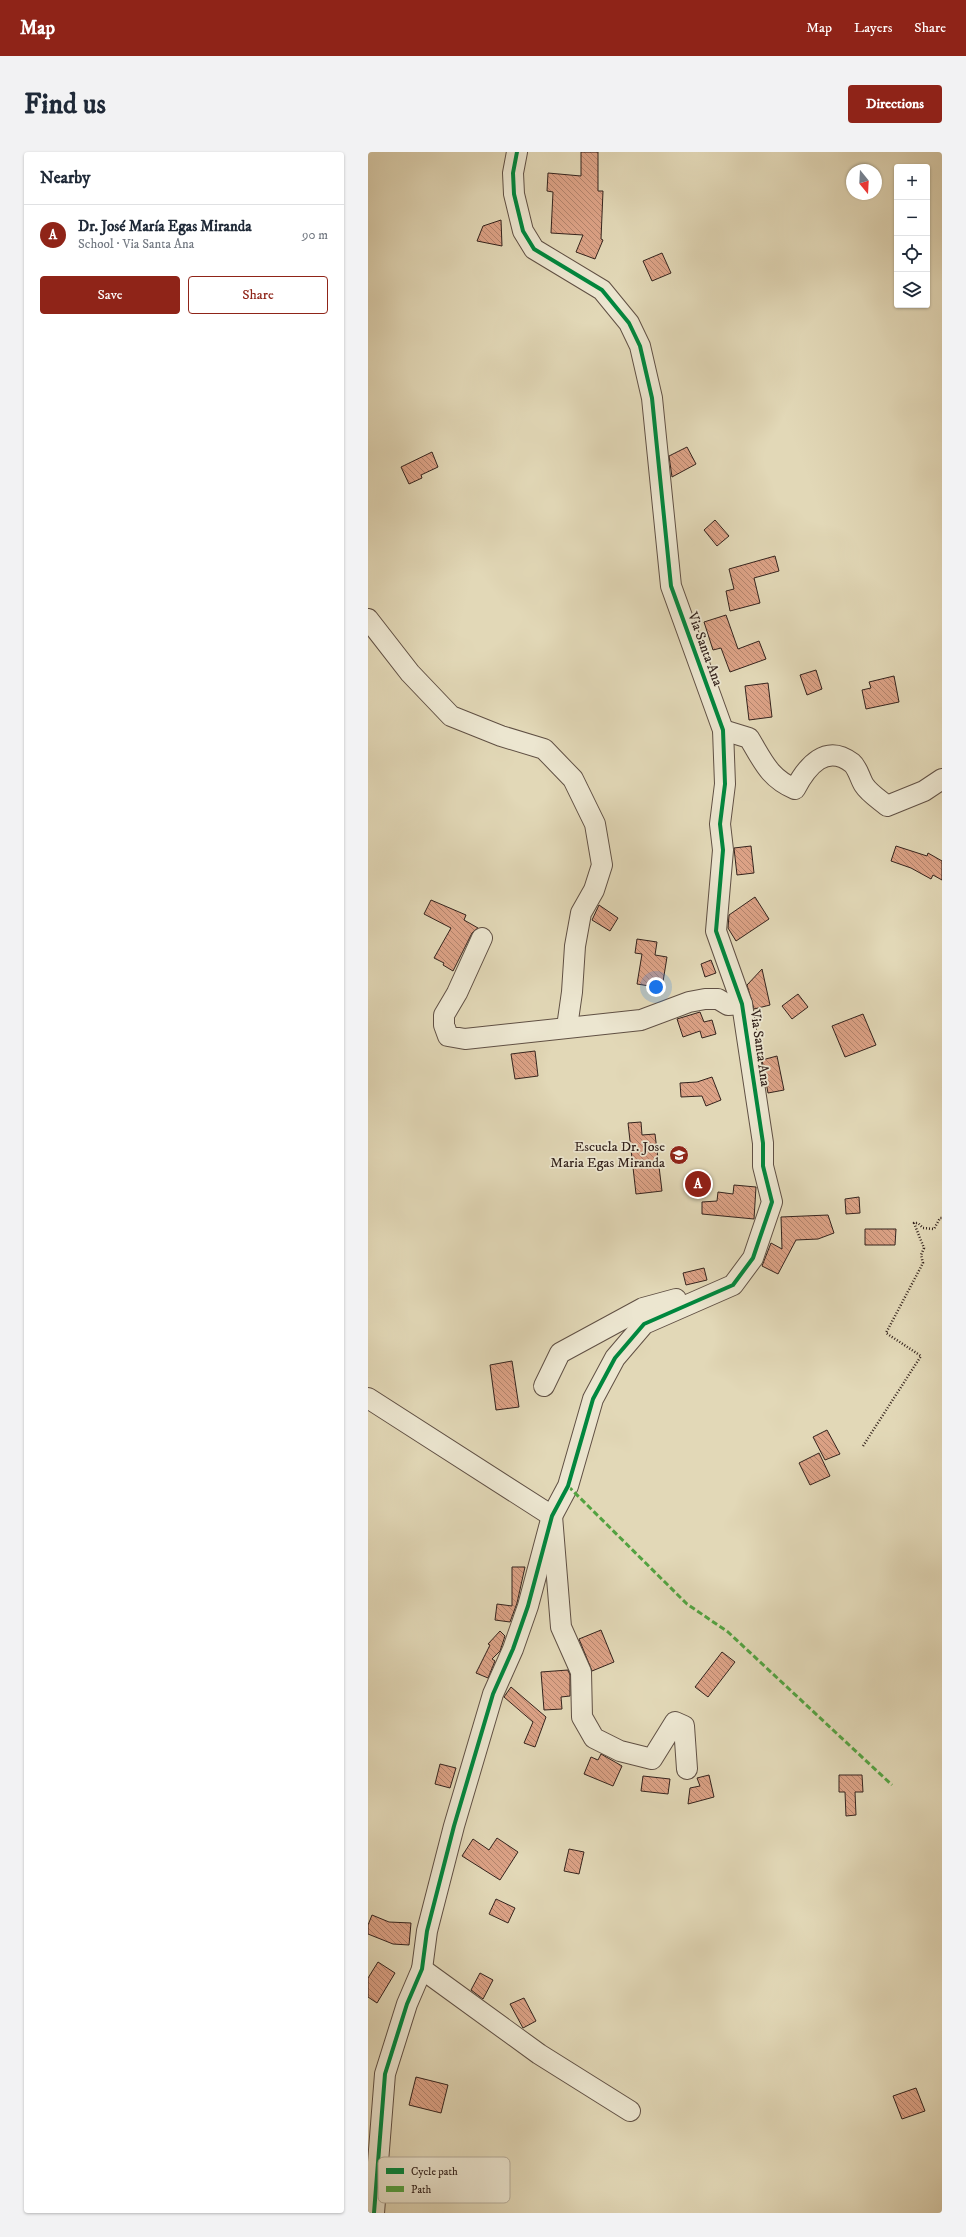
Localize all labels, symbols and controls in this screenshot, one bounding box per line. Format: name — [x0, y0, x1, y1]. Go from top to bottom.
text: Map — [20, 17, 55, 40]
text: Map — [806, 19, 832, 37]
text: Layers — [854, 19, 892, 37]
text: Share — [914, 19, 946, 37]
button: Directions — [848, 85, 942, 123]
text: Find us — [24, 87, 106, 122]
north arrow — [846, 164, 882, 200]
map controls — [894, 164, 930, 308]
button: + — [894, 164, 930, 200]
text: Nearby — [40, 167, 90, 189]
button: − — [894, 200, 930, 236]
text: Dr. José María Egas Miranda — [78, 217, 252, 236]
text: A — [49, 227, 57, 243]
text: 90 m — [302, 227, 328, 243]
text: School · Via Santa Ana — [78, 236, 194, 252]
button: locate — [894, 236, 930, 272]
button: layers — [894, 272, 930, 308]
button: Save — [40, 276, 180, 314]
button: Share — [188, 276, 328, 314]
street label: Via Santa Ana — [683, 609, 727, 689]
your location — [646, 977, 666, 997]
street label: Via Santa Ana — [746, 1007, 774, 1088]
place label: Escuela Dr. Jose Maria Egas Miranda — [550, 1138, 665, 1172]
school or university icon: Escuela Dr. Jose Maria Egas Miranda — [668, 1144, 690, 1166]
pin: A — [685, 1169, 711, 1199]
legend — [378, 2157, 510, 2203]
text: Cycle path — [411, 2165, 458, 2179]
text: Path — [411, 2183, 432, 2197]

